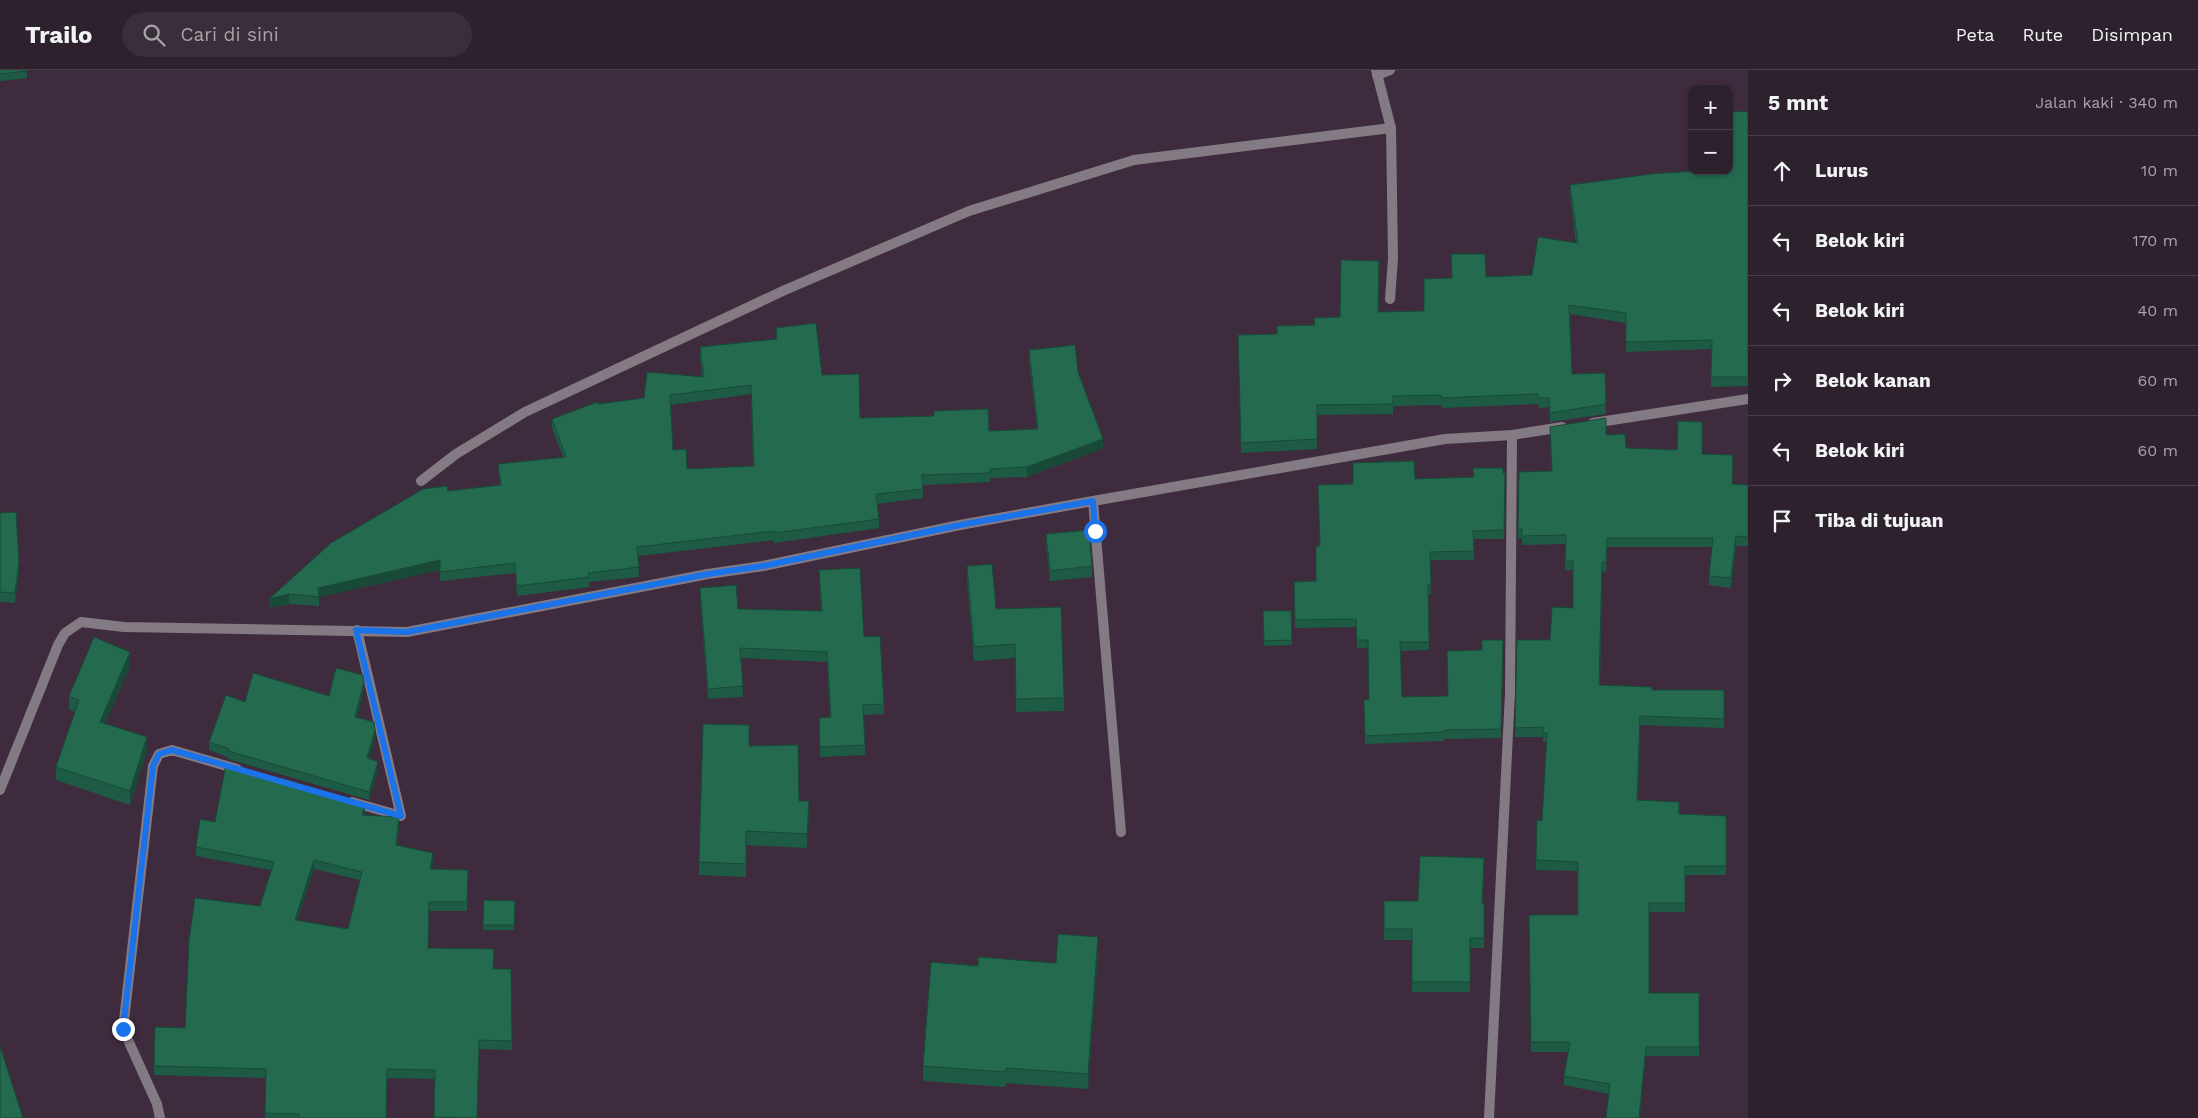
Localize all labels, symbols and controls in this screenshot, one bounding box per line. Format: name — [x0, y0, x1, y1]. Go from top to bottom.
search box — [122, 12, 472, 57]
text: Trailo — [25, 21, 92, 49]
icon: search — [140, 21, 168, 49]
text: Cari di sini — [180, 23, 279, 46]
text: Peta — [1956, 24, 1994, 45]
text: Rute — [2022, 24, 2063, 45]
text: Disimpan — [2091, 24, 2173, 45]
map controls — [1688, 85, 1733, 175]
button: + — [1688, 85, 1733, 130]
text: 5 mnt — [1768, 90, 1828, 115]
text: Jalan kaki · 340 m — [2035, 93, 2178, 112]
button: − — [1688, 130, 1733, 175]
icon: ahead — [1768, 157, 1796, 185]
text: Lurus — [1815, 159, 1868, 182]
text: 10 m — [2141, 161, 2178, 180]
icon: left — [1768, 227, 1796, 255]
text: Belok kiri — [1815, 229, 1905, 252]
text: 170 m — [2132, 231, 2178, 250]
icon: left — [1768, 297, 1796, 325]
text: Belok kiri — [1815, 299, 1905, 322]
text: 40 m — [2138, 301, 2178, 320]
icon: right — [1768, 367, 1796, 395]
text: Belok kanan — [1815, 369, 1931, 392]
text: 60 m — [2138, 371, 2178, 390]
icon: left — [1768, 437, 1796, 465]
text: Belok kiri — [1815, 439, 1905, 462]
text: 60 m — [2138, 441, 2178, 460]
icon: arrive — [1768, 507, 1796, 535]
text: Tiba di tujuan — [1815, 509, 1944, 532]
route start — [1084, 520, 1107, 543]
route end — [112, 1018, 135, 1041]

